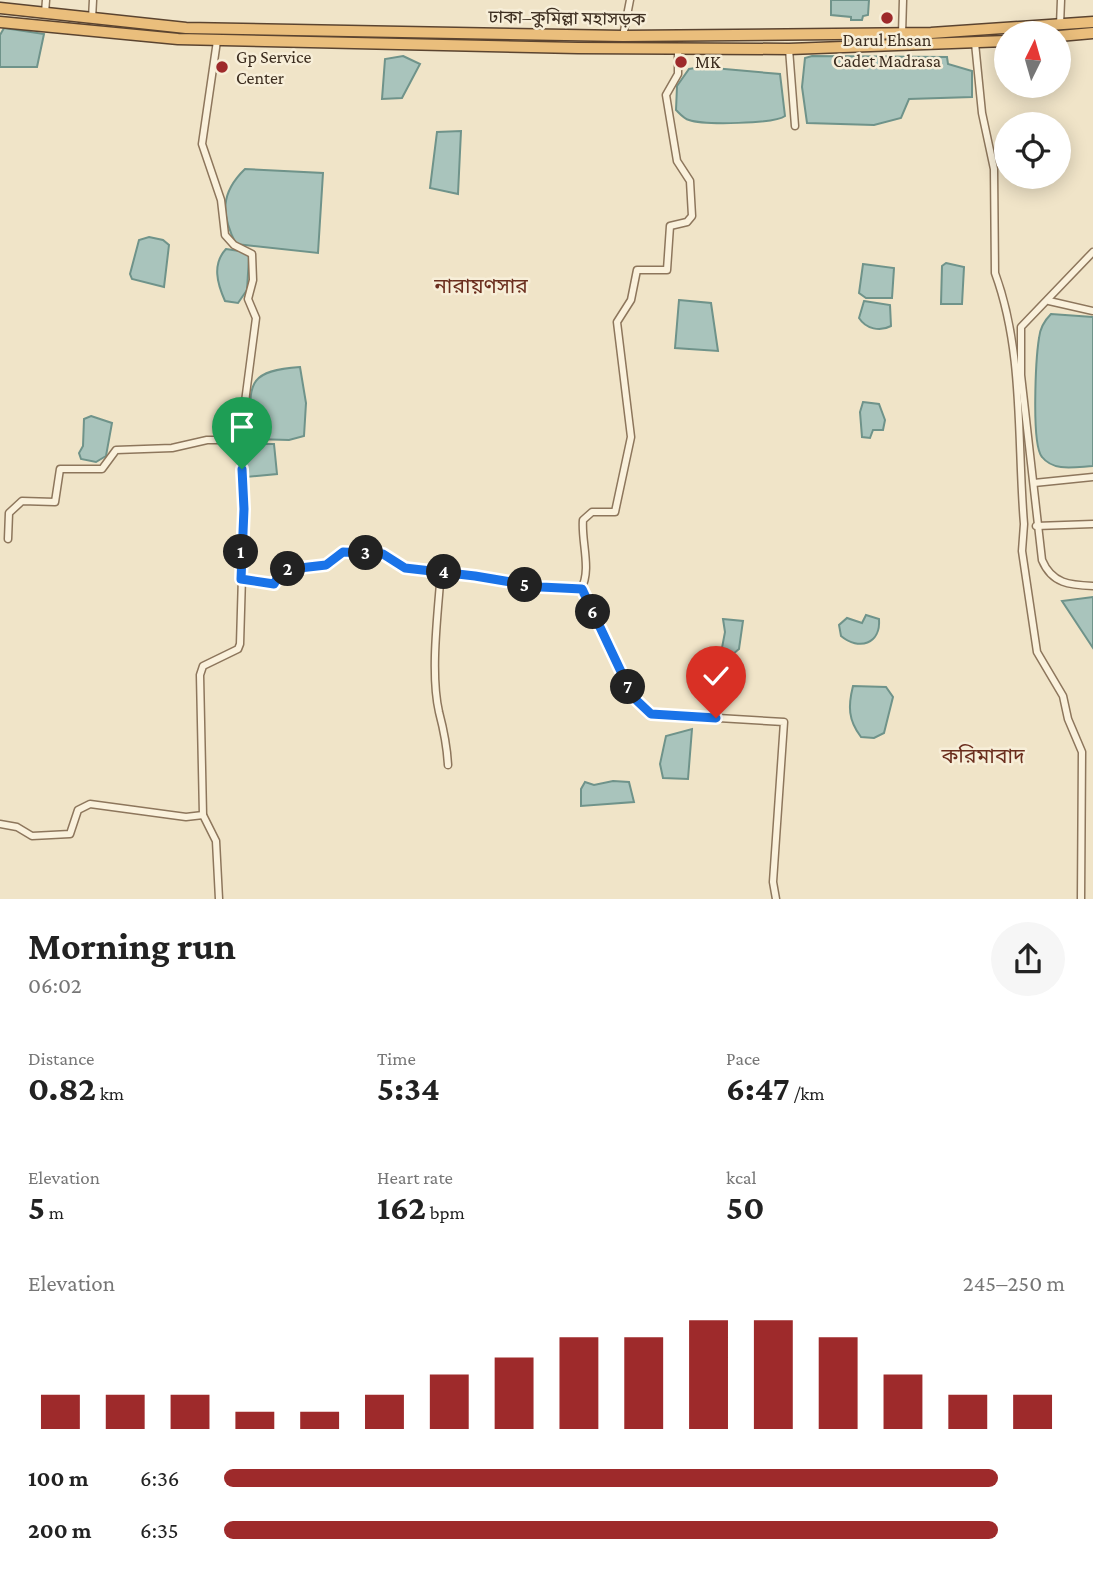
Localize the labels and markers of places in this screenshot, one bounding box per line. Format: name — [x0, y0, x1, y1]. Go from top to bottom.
marker: Darul Ehsan Cadet Madrasa — [879, 10, 895, 26]
place label: Darul Ehsan Cadet Madrasa — [833, 30, 941, 71]
place label: Gp Service Center — [236, 47, 311, 88]
place label: MK — [695, 52, 721, 72]
marker: MK — [673, 54, 689, 70]
marker: Gp Service Center — [214, 59, 230, 75]
pin — [212, 397, 272, 469]
pin: 1 — [224, 534, 258, 570]
pin: 3 — [348, 536, 384, 570]
pin: 2 — [270, 552, 306, 586]
pin: 4 — [426, 554, 462, 590]
pin: 5 — [508, 568, 542, 602]
pin: 6 — [576, 594, 610, 630]
pin — [686, 646, 746, 718]
pin: 7 — [610, 670, 646, 704]

